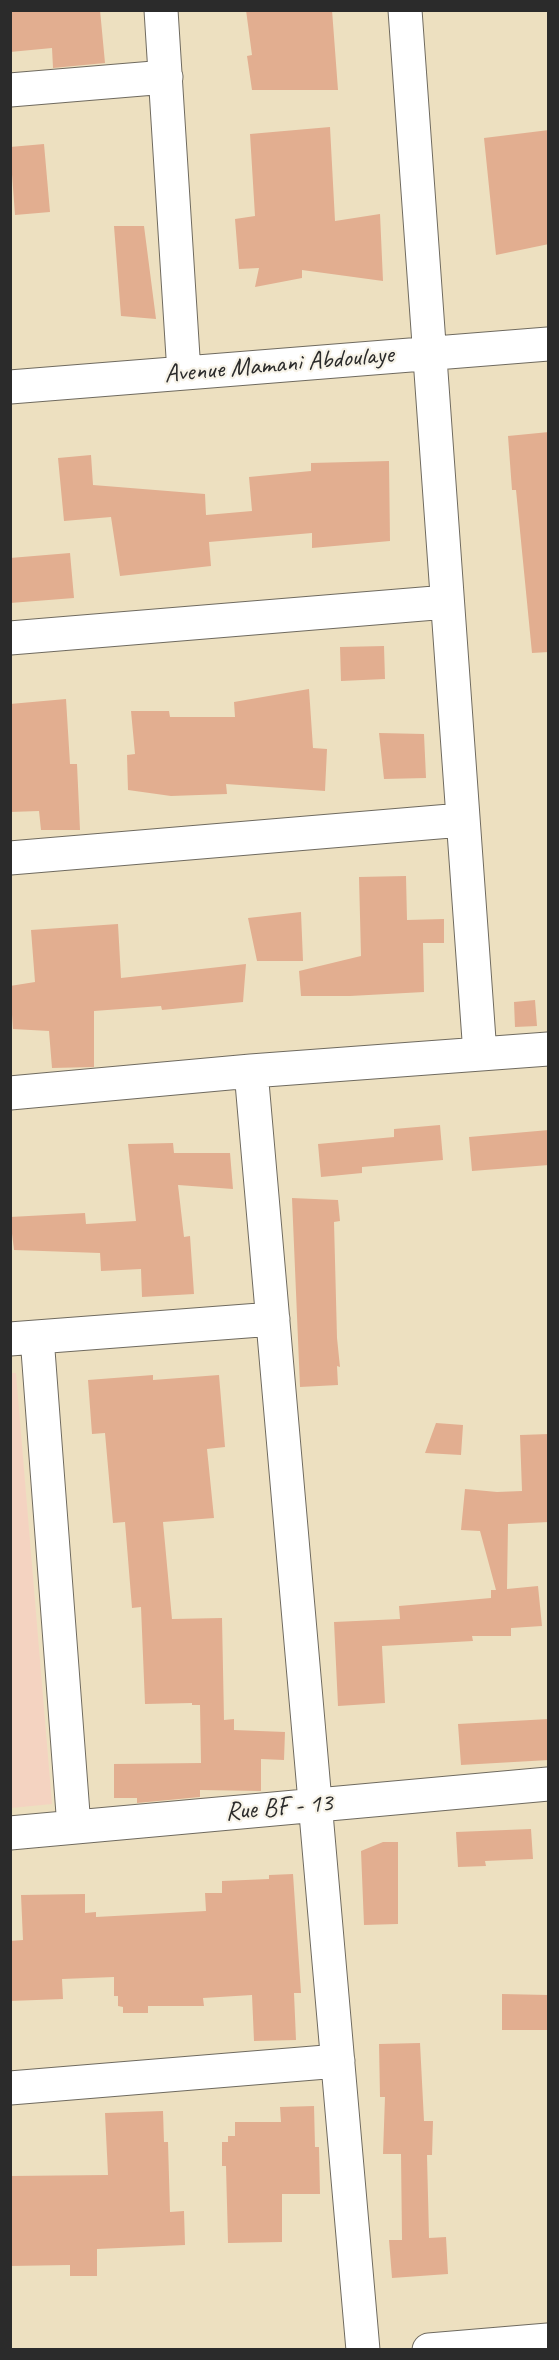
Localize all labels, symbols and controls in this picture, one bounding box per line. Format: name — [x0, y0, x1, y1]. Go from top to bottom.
street label: Avenue Mamani Abdoulaye — [163, 339, 395, 391]
street label: Rue BF - 13 — [224, 1788, 334, 1828]

